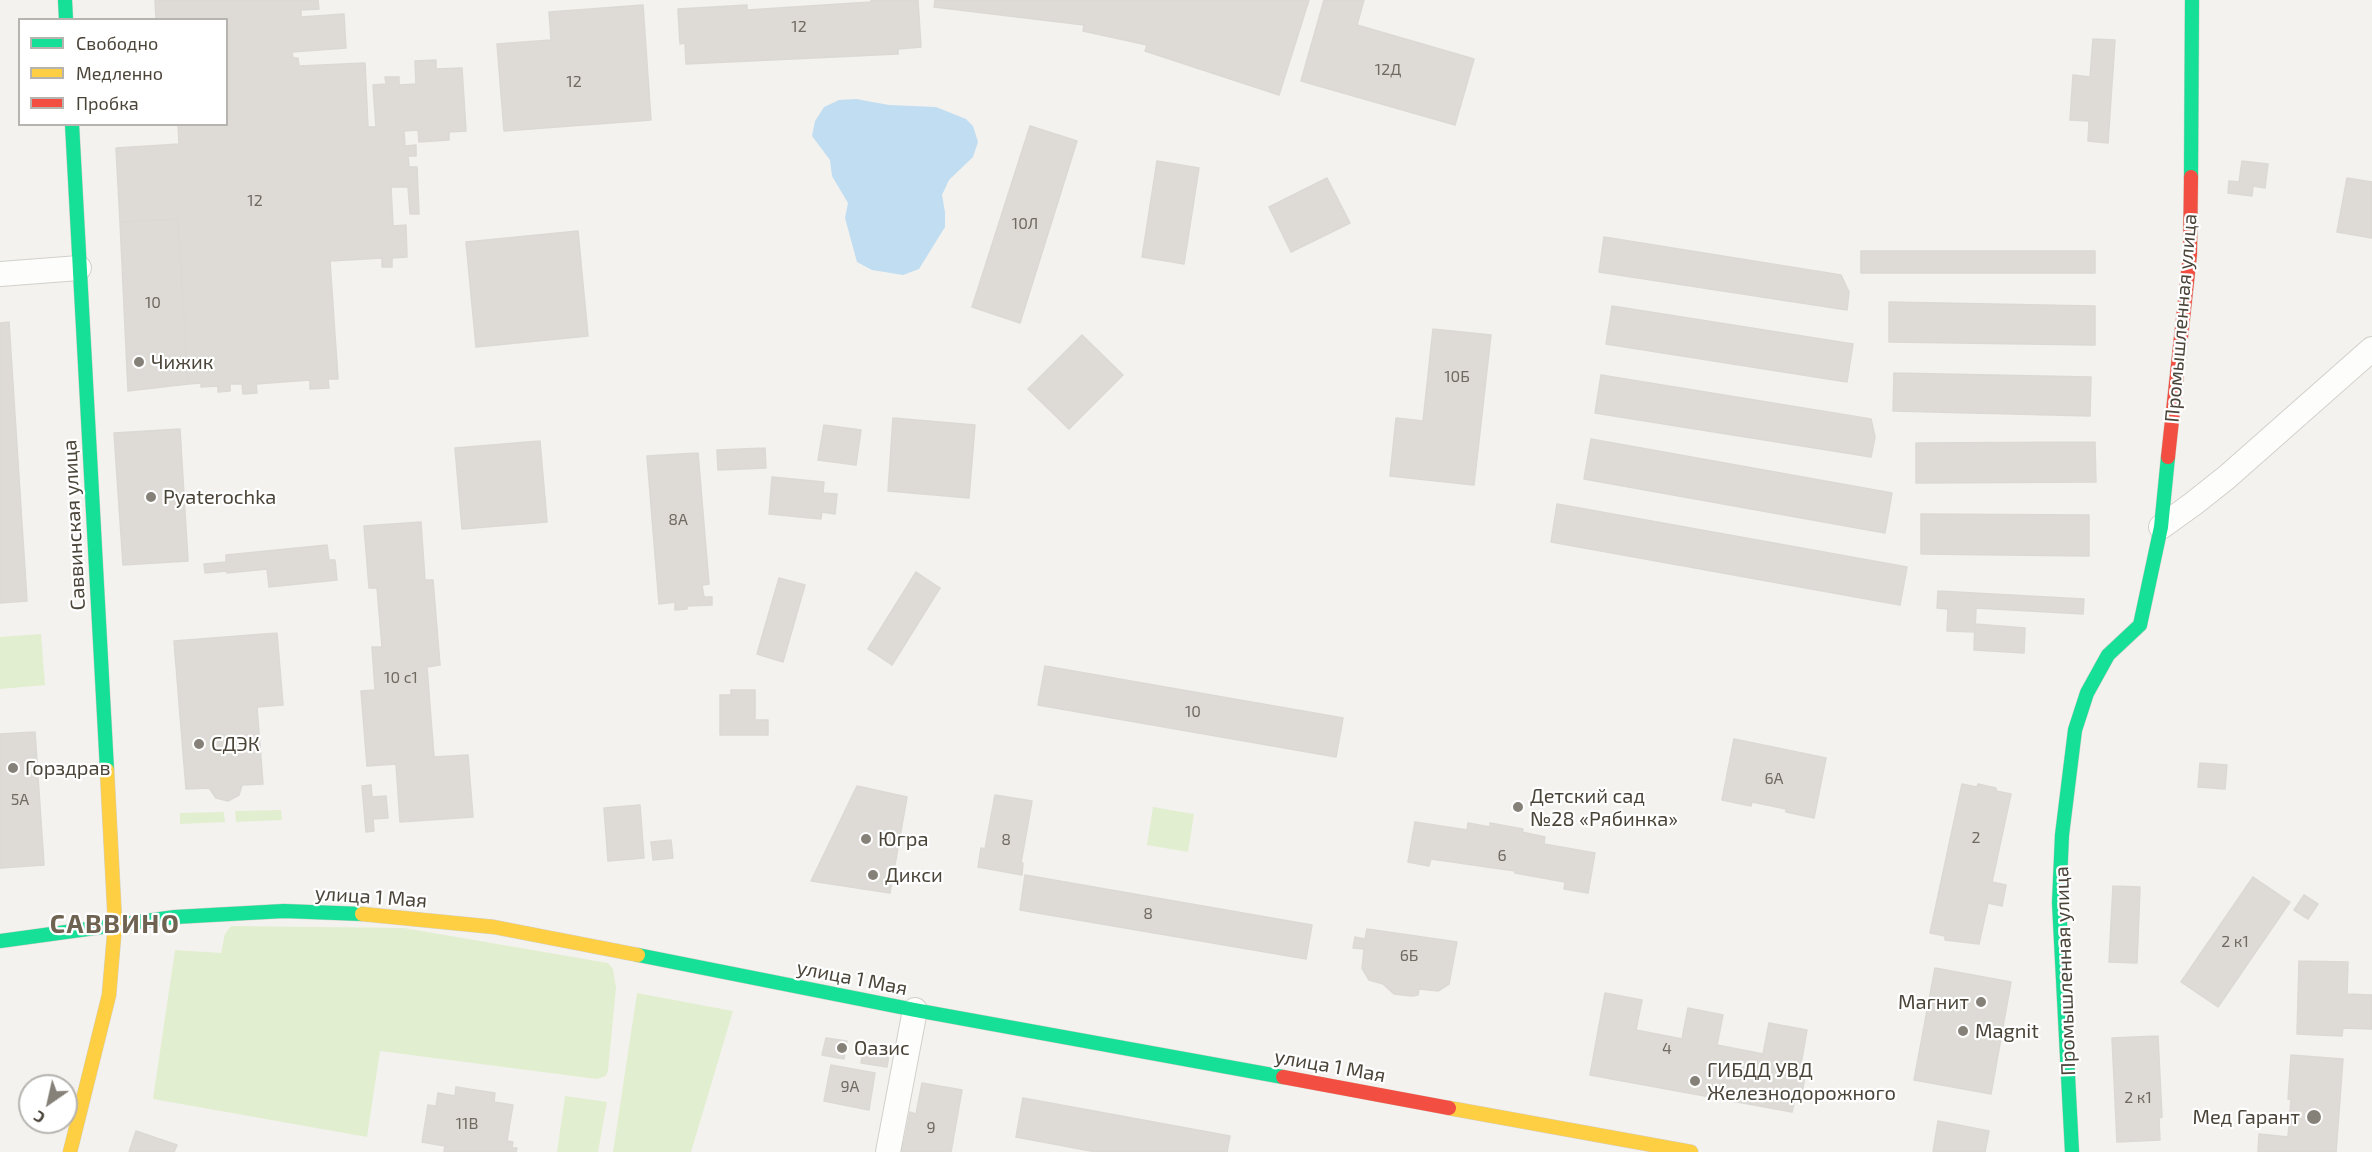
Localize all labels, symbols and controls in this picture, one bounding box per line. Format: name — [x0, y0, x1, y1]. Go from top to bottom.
house number: 12 — [791, 17, 807, 37]
legend — [18, 18, 228, 126]
text: Свободно — [76, 32, 158, 54]
house number: 12Д — [1375, 60, 1401, 80]
text: Медленно — [76, 62, 163, 84]
house number: 12 — [566, 72, 582, 92]
text: Пробка — [76, 92, 139, 114]
house number: 12 — [247, 191, 263, 211]
street label: Промышленная улица — [2160, 213, 2202, 423]
house number: 10Л — [1012, 214, 1038, 234]
house number: 10 — [145, 293, 161, 313]
place label: Чижик — [151, 350, 213, 374]
marker: Чижик — [132, 355, 146, 369]
house number: 10Б — [1444, 367, 1470, 387]
street label: Саввинская улица — [58, 439, 90, 611]
place label: Pyaterochka — [163, 485, 276, 509]
marker: Pyaterochka — [144, 490, 158, 504]
house number: 8А — [668, 510, 688, 530]
house number: 10 с1 — [384, 668, 418, 688]
house number: 10 — [1185, 702, 1201, 722]
place label: СДЭК — [211, 732, 260, 756]
marker: СДЭК — [192, 737, 206, 751]
place label: Горздрав — [25, 756, 111, 780]
marker: Горздрав — [6, 761, 20, 775]
house number: 6А — [1764, 769, 1784, 789]
place label: Детский сад №28 «Рябинка» — [1530, 784, 1678, 831]
house number: 5А — [11, 790, 29, 810]
marker: Детский сад №28 «Рябинка» — [1511, 800, 1525, 814]
place label: Югра — [878, 827, 928, 851]
house number: 2 — [1972, 828, 1980, 848]
house number: 8 — [1001, 830, 1011, 850]
marker: Югра — [859, 832, 873, 846]
house number: 6 — [1497, 846, 1507, 866]
place label: Дикси — [885, 863, 943, 887]
street label: Промышленная улица — [2049, 866, 2081, 1076]
marker: Дикси — [866, 868, 880, 882]
street label: улица 1 Мая — [314, 881, 428, 913]
house number: 8 — [1143, 904, 1153, 924]
district label: САВВИНО — [50, 908, 180, 940]
house number: 2 к1 — [2221, 932, 2249, 952]
house number: 6Б — [1400, 946, 1418, 966]
street label: улица 1 Мая — [795, 956, 909, 1000]
place label: Магнит — [1898, 990, 1969, 1014]
marker: Магнит — [1974, 995, 1988, 1009]
place label: Magnit — [1975, 1019, 2039, 1043]
marker: Magnit — [1956, 1024, 1970, 1038]
place label: Оазис — [854, 1036, 910, 1060]
house number: 4 — [1662, 1039, 1672, 1059]
marker: Оазис — [835, 1041, 849, 1055]
street label: улица 1 Мая — [1273, 1044, 1387, 1088]
place label: ГИБДД УВД Железнодорожного — [1707, 1058, 1896, 1105]
north arrow — [18, 1074, 78, 1134]
marker: ГИБДД УВД Железнодорожного — [1688, 1074, 1702, 1088]
house number: 9А — [840, 1077, 860, 1097]
house number: 2 к1 — [2124, 1088, 2152, 1108]
place label: Мед Гарант — [2192, 1105, 2300, 1129]
text: С — [30, 1107, 48, 1128]
marker: Мед Гарант — [2305, 1108, 2323, 1126]
house number: 11В — [456, 1114, 478, 1134]
house number: 9 — [926, 1118, 936, 1138]

